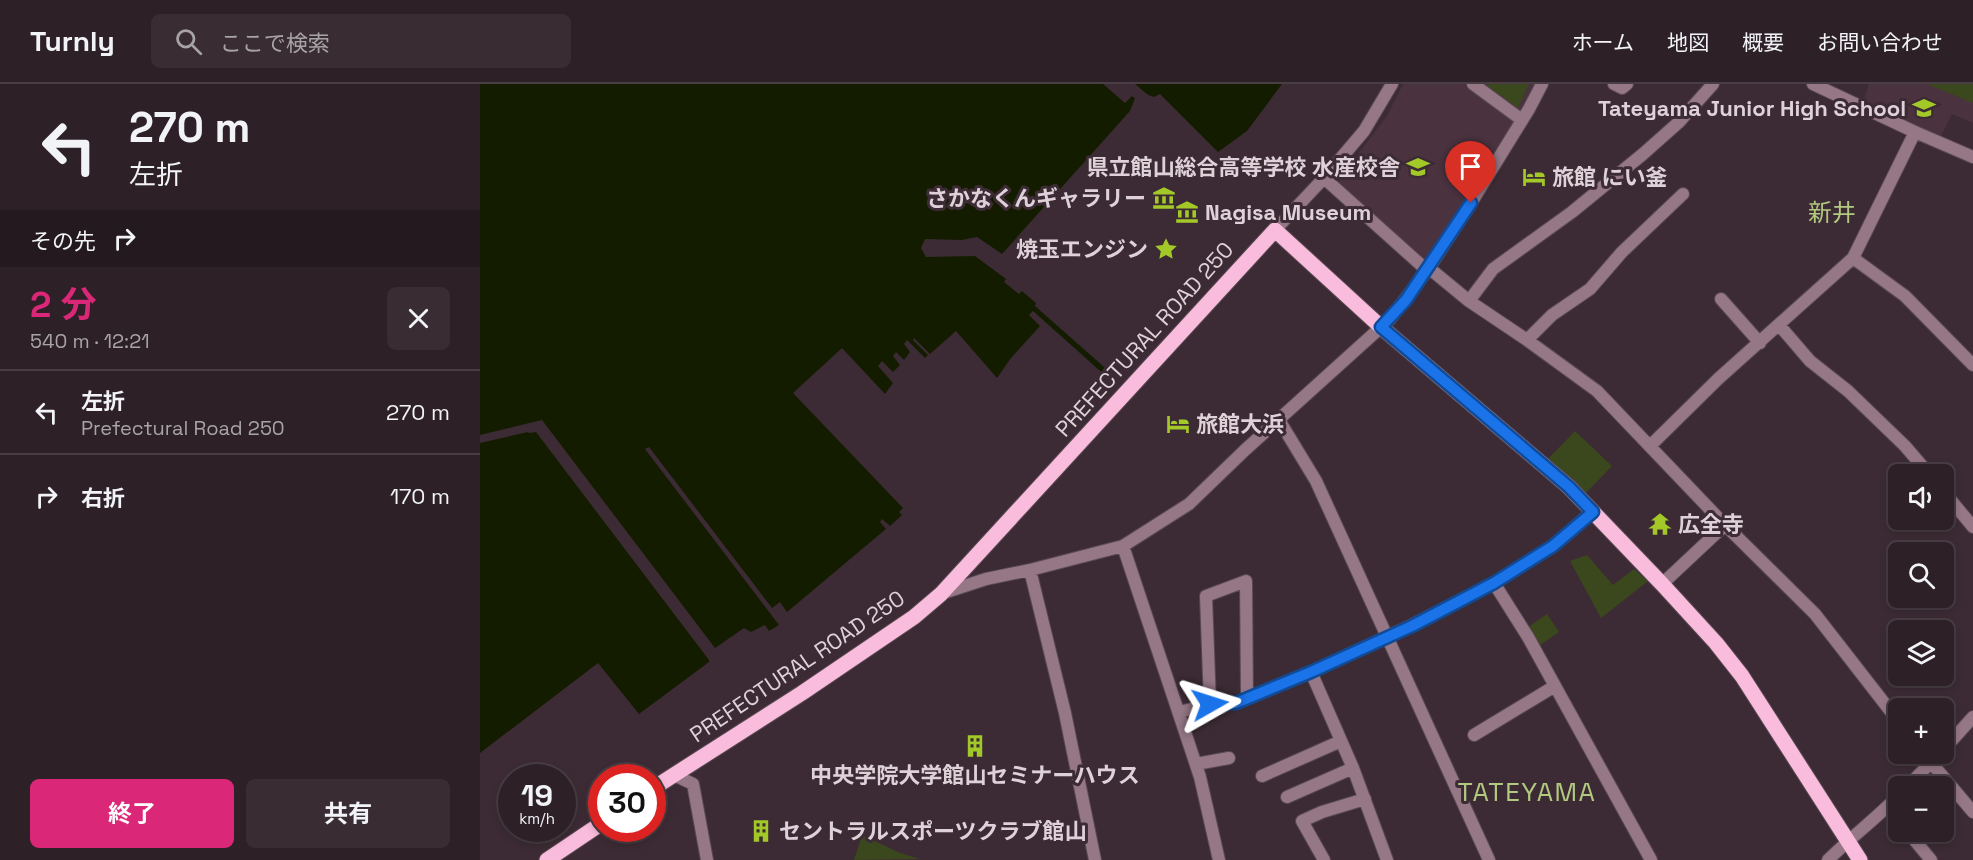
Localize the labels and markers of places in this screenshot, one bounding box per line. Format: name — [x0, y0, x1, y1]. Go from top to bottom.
place label: Tateyama Junior High School — [1598, 94, 1906, 122]
school or university icon: Tateyama Junior High School — [1911, 95, 1937, 121]
pin — [1445, 141, 1496, 203]
place label: 県立館山総合高等学校 水産校舎 — [1086, 153, 1400, 181]
school or university icon: 県立館山総合高等学校 水産校舎 — [1405, 154, 1431, 180]
place label: 旅館 にい釜 — [1552, 163, 1668, 191]
hotel icon: 旅館 にい釜 — [1521, 164, 1547, 190]
place label: さかなくんギャラリー — [926, 184, 1146, 212]
museum icon: さかなくんギャラリー — [1151, 185, 1177, 211]
place label: Nagisa Museum — [1205, 198, 1371, 226]
museum icon: Nagisa Museum — [1174, 199, 1200, 225]
place label: 焼玉エンジン — [1016, 235, 1148, 263]
place icon: 焼玉エンジン — [1153, 236, 1179, 262]
place label: 旅館大浜 — [1196, 410, 1284, 438]
hotel icon: 旅館大浜 — [1165, 411, 1191, 437]
place label: 広全寺 — [1678, 510, 1744, 538]
temple icon: 広全寺 — [1647, 511, 1673, 537]
building icon: 中央学院大学館山セミナーハウス — [962, 733, 988, 759]
place label: 中央学院大学館山セミナーハウス — [810, 761, 1140, 789]
place label: セントラルスポーツクラブ館山 — [779, 817, 1087, 845]
building icon: セントラルスポーツクラブ館山 — [748, 818, 774, 844]

